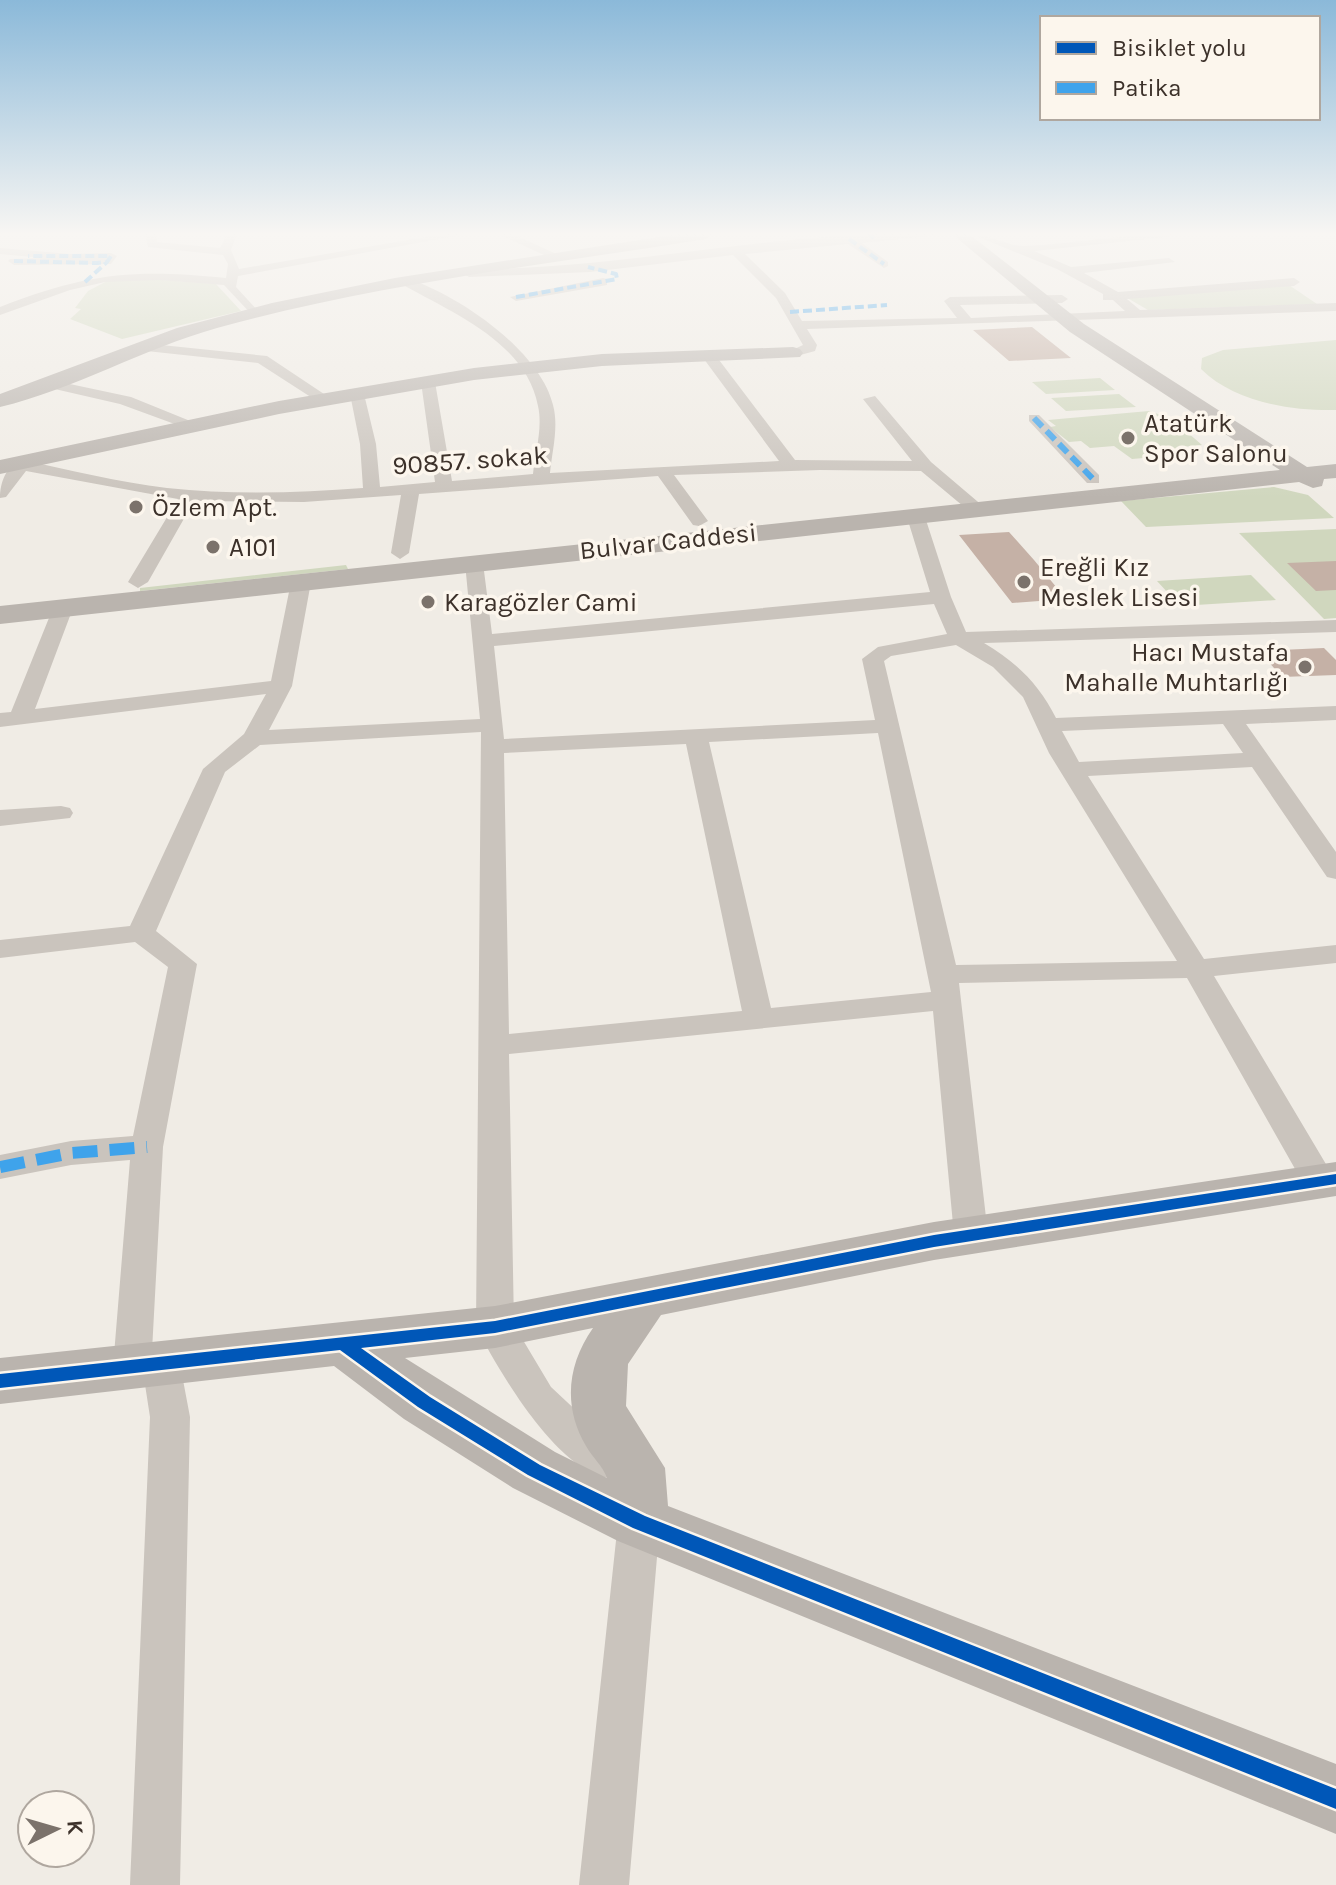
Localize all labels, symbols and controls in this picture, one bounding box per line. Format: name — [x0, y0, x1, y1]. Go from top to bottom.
legend — [1040, 16, 1320, 120]
text: Bisiklet yolu — [1112, 34, 1247, 62]
text: Patika — [1112, 74, 1181, 102]
place label: Atatürk Spor Salonu — [1144, 408, 1288, 469]
marker: Atatürk Spor Salonu — [1119, 429, 1137, 447]
street label: 90857. sokak — [391, 440, 549, 481]
place label: Özlem Apt. — [152, 492, 277, 523]
marker: Özlem Apt. — [127, 498, 145, 516]
street label: Bulvar Caddesi — [578, 517, 758, 566]
place label: A101 — [229, 532, 277, 563]
marker: A101 — [204, 538, 222, 556]
place label: Ereğli Kız Meslek Lisesi — [1040, 552, 1199, 613]
marker: Ereğli Kız Meslek Lisesi — [1015, 573, 1033, 591]
place label: Karagözler Cami — [444, 587, 638, 618]
marker: Karagözler Cami — [419, 593, 437, 611]
place label: Hacı Mustafa Mahalle Muhtarlığı — [1064, 637, 1289, 698]
marker: Hacı Mustafa Mahalle Muhtarlığı — [1296, 658, 1314, 676]
north arrow — [16, 1789, 96, 1869]
text: K — [61, 1819, 89, 1836]

